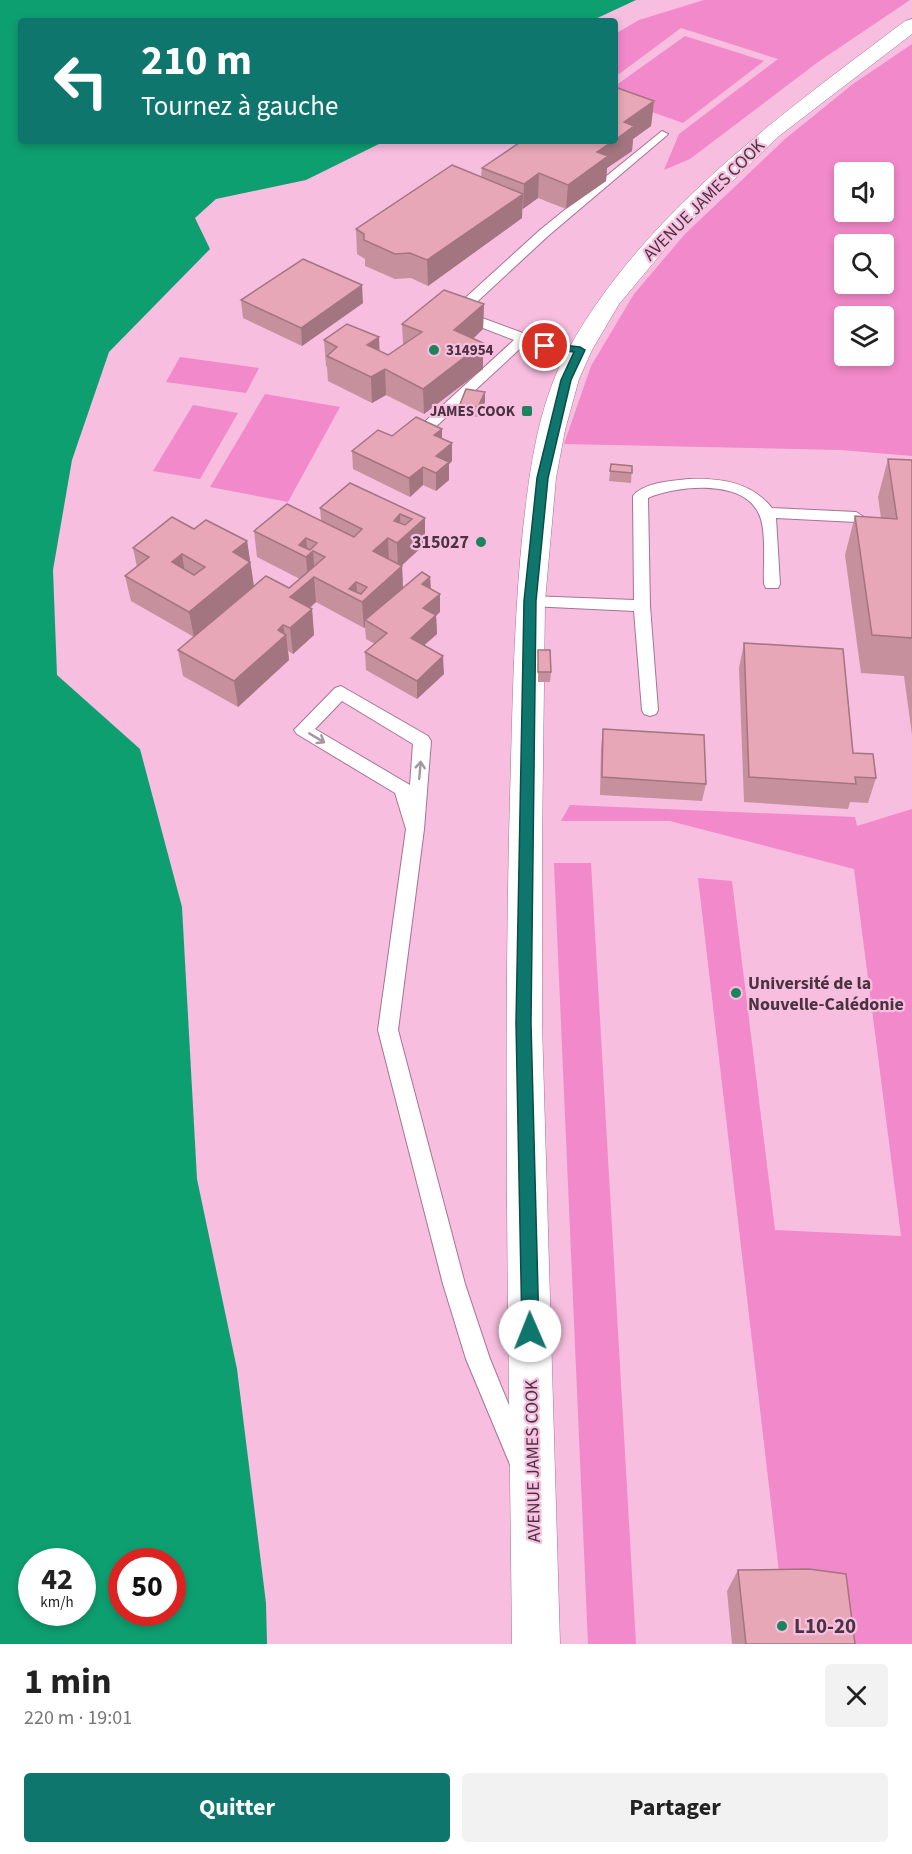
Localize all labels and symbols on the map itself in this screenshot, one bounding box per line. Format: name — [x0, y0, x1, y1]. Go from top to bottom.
street label: AVENUE JAMES COOK — [638, 133, 771, 266]
pin — [519, 320, 570, 371]
place label: 314954 — [446, 340, 494, 361]
marker: 314954 — [427, 343, 441, 357]
place label: JAMES COOK — [430, 401, 516, 422]
marker: JAMES COOK — [520, 404, 534, 418]
place label: 315027 — [412, 530, 469, 555]
marker: 315027 — [474, 535, 488, 549]
one-way arrow — [308, 733, 325, 745]
one-way arrow — [414, 761, 425, 781]
place label: Université de la Nouvelle-Calédonie — [748, 971, 904, 1017]
marker: Université de la Nouvelle-Calédonie — [729, 986, 743, 1000]
position arrow — [498, 1299, 562, 1363]
street label: AVENUE JAMES COOK — [519, 1379, 547, 1543]
speed limit sign: 50 — [108, 1548, 186, 1626]
place label: L10-20 — [794, 1611, 856, 1641]
marker: L10-20 — [775, 1619, 789, 1633]

